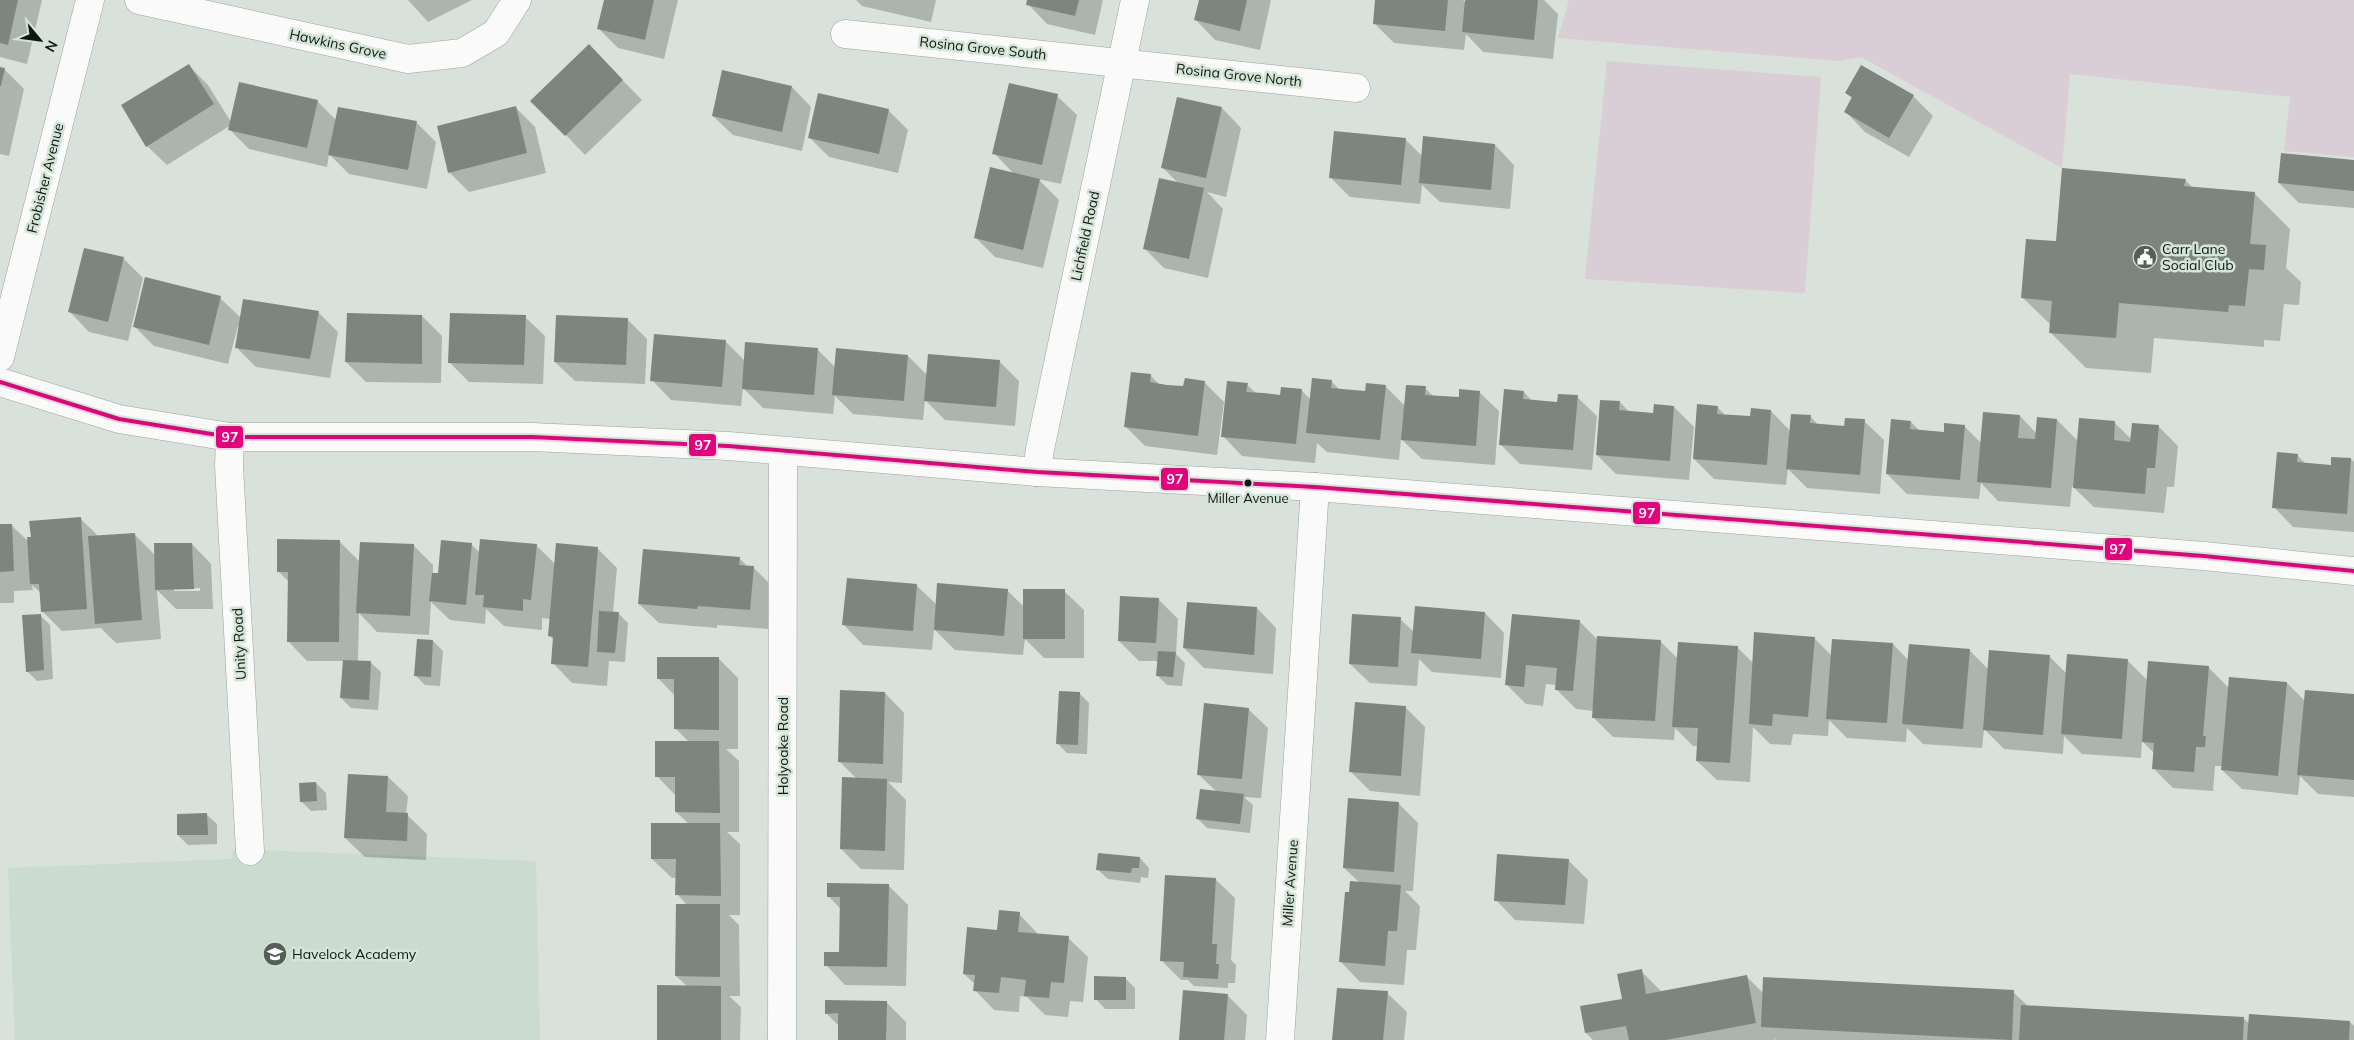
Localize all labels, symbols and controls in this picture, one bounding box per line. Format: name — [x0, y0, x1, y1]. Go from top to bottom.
north arrow — [15, 15, 65, 65]
street label: Hawkins Grove — [288, 25, 388, 63]
street label: Rosina Grove South — [919, 32, 1047, 64]
text: N — [41, 37, 62, 55]
street label: Rosina Grove North — [1175, 59, 1303, 91]
street label: Frobisher Avenue — [23, 121, 67, 235]
street label: Lichfield Road — [1067, 189, 1103, 283]
place label: Carr Lane Social Club — [2162, 240, 2234, 274]
public building icon: Carr Lane Social Club — [2132, 244, 2158, 270]
line badge: 97 — [215, 425, 244, 449]
text: 97 — [222, 428, 238, 446]
line badge: 97 — [688, 433, 717, 457]
text: 97 — [695, 436, 711, 454]
line badge: 97 — [1160, 467, 1189, 491]
text: 97 — [1167, 470, 1183, 488]
marker: Miller Avenue — [1243, 478, 1253, 488]
place label: Miller Avenue — [1208, 490, 1288, 506]
line badge: 97 — [1632, 501, 1661, 525]
text: 97 — [1639, 504, 1655, 522]
line badge: 97 — [2104, 537, 2133, 561]
text: 97 — [2110, 540, 2126, 558]
street label: Unity Road — [228, 608, 250, 680]
street label: Holyoake Road — [774, 697, 792, 795]
street label: Miller Avenue — [1278, 839, 1302, 927]
school or university icon: Havelock Academy — [262, 941, 288, 967]
place label: Havelock Academy — [292, 945, 417, 963]

